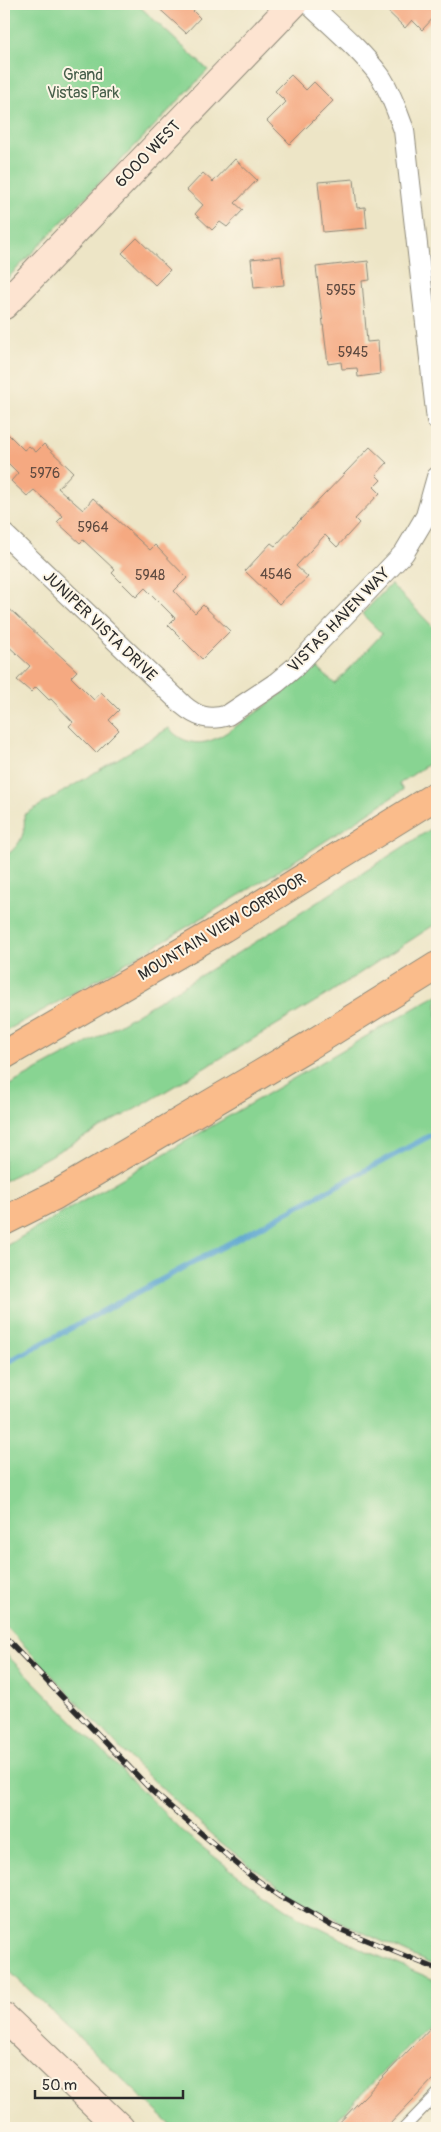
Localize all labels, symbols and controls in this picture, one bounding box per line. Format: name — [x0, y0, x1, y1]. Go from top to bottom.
park label: Grand Vistas Park — [47, 65, 119, 103]
street label: 6000 WEST — [111, 116, 185, 192]
house number: 5955 — [326, 282, 356, 299]
house number: 5945 — [338, 344, 368, 361]
house number: 5976 — [30, 465, 60, 482]
house number: 5964 — [77, 519, 109, 536]
street label: VISTAS HAVEN WAY — [284, 563, 394, 677]
street label: JUNIPER VISTA DRIVE — [39, 566, 161, 686]
house number: 4546 — [260, 566, 292, 583]
house number: 5948 — [135, 567, 165, 584]
street label: MOUNTAIN VIEW CORRIDOR — [135, 869, 309, 985]
scale bar — [35, 2067, 182, 2099]
text: 50 m — [42, 2076, 77, 2095]

